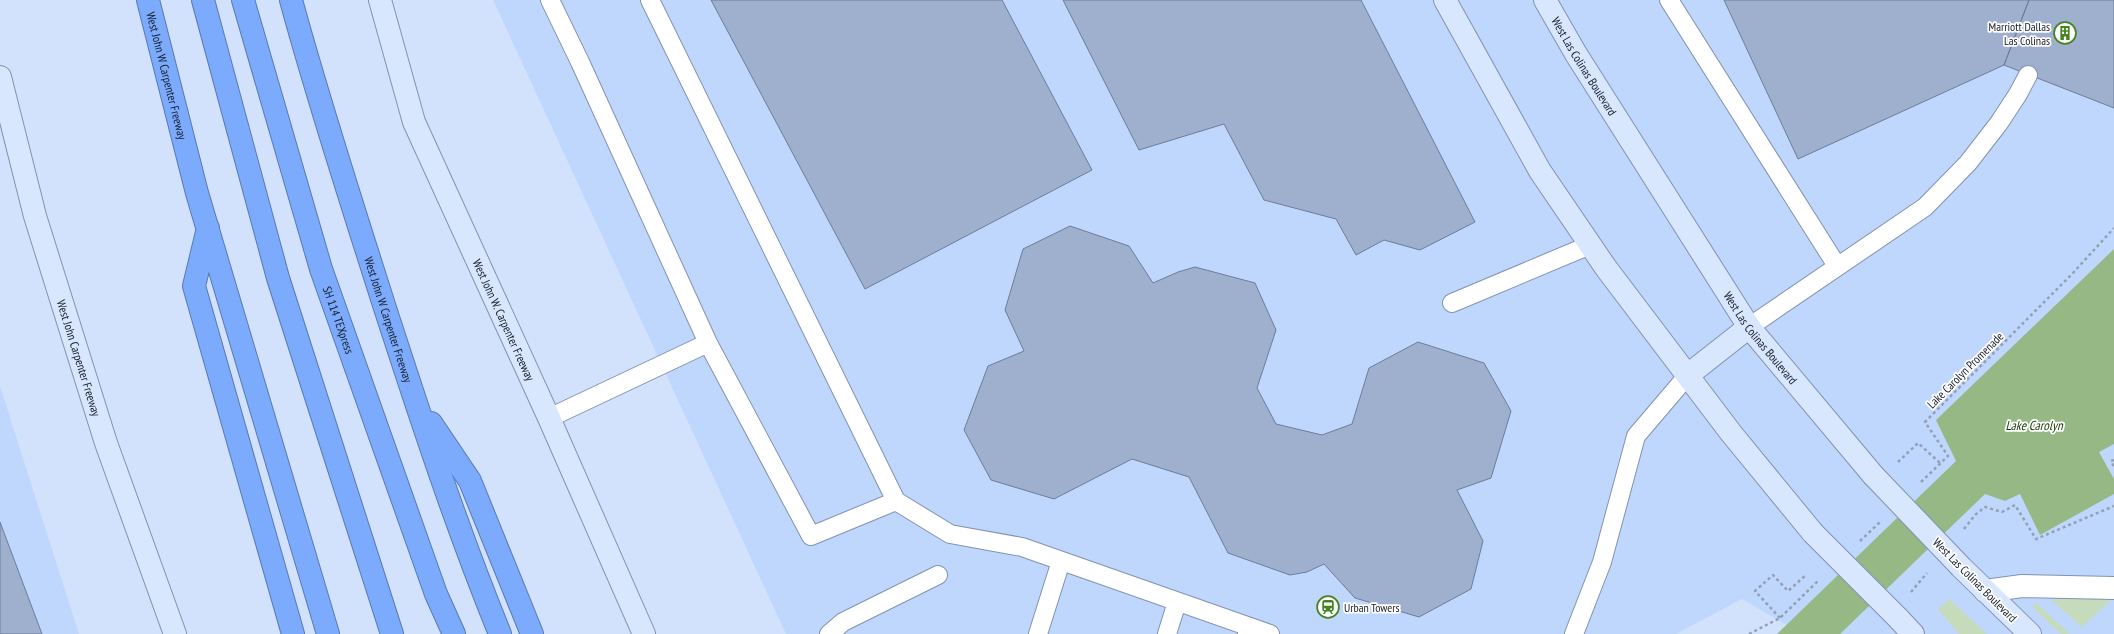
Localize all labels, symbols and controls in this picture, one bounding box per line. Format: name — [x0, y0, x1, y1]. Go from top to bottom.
street label: West John W Carpenter Freeway — [144, 10, 191, 142]
street label: West Las Colinas Boulevard — [1549, 14, 1620, 118]
place label: Marriott Dallas Las Colinas — [1988, 19, 2050, 48]
building icon: Marriott Dallas Las Colinas — [2052, 20, 2078, 46]
street label: West John W Carpenter Freeway — [362, 255, 416, 385]
street label: West John W. Carpenter Freeway — [470, 257, 539, 383]
street label: SH 114 TEXpress — [320, 284, 358, 356]
street label: West Las Colinas Boulevard — [1721, 288, 1801, 387]
street label: West John Carpenter Freeway — [54, 298, 105, 418]
street label: Lake Carolyn Promenade — [1924, 329, 2006, 411]
water label: Lake Carolyn — [2005, 417, 2064, 434]
street label: West Las Colinas Boulevard — [1930, 535, 2020, 625]
station icon: Urban Towers — [1315, 594, 1341, 620]
place label: Urban Towers — [1344, 600, 1400, 615]

